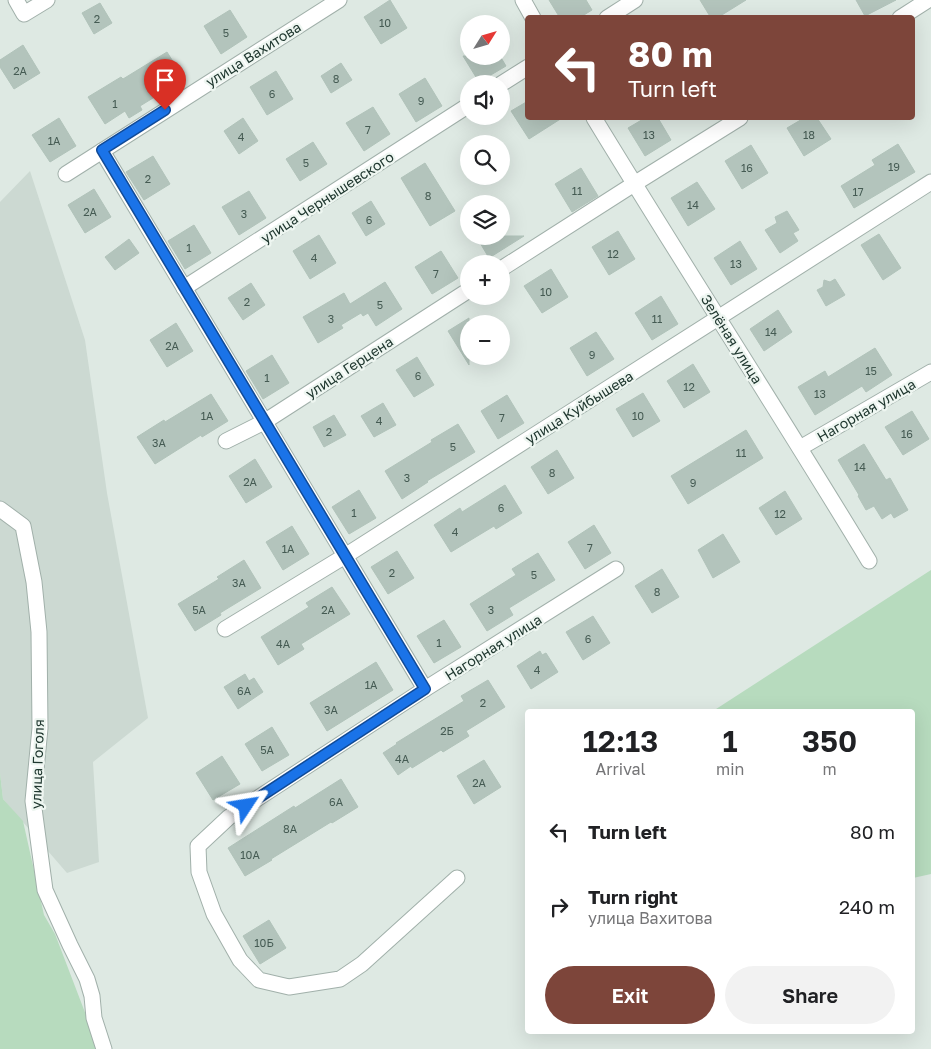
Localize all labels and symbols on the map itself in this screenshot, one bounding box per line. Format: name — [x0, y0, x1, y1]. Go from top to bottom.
house number: 2 — [94, 12, 100, 25]
north arrow — [460, 15, 510, 65]
house number: 10 — [379, 16, 391, 29]
street label: улица Вахитова — [202, 18, 304, 90]
house number: 5 — [223, 26, 229, 39]
pin — [144, 59, 186, 110]
house number: 2А — [13, 64, 28, 77]
house number: 8 — [333, 72, 340, 85]
house number: 6 — [269, 87, 276, 100]
house number: 9 — [418, 94, 424, 107]
house number: 1 — [112, 97, 118, 110]
house number: 7 — [365, 123, 371, 136]
house number: 13 — [643, 128, 655, 141]
house number: 18 — [803, 128, 815, 141]
house number: 4 — [238, 130, 245, 143]
house number: 1А — [48, 134, 61, 147]
street label: улица Чернышевского — [257, 148, 397, 246]
house number: 5 — [303, 156, 309, 169]
house number: 19 — [888, 160, 900, 173]
house number: 16 — [741, 161, 753, 174]
house number: 2 — [145, 172, 151, 185]
house number: 11 — [572, 184, 582, 197]
house number: 17 — [852, 185, 864, 198]
house number: 8 — [425, 189, 432, 202]
house number: 14 — [687, 198, 699, 211]
house number: 2А — [83, 205, 98, 218]
house number: 3 — [241, 207, 247, 220]
house number: 6 — [366, 213, 373, 226]
house number: 1 — [186, 241, 192, 254]
house number: 12 — [607, 247, 619, 260]
house number: 4 — [311, 251, 318, 264]
house number: 13 — [730, 257, 742, 270]
house number: 7 — [433, 267, 439, 280]
house number: 10 — [540, 285, 552, 298]
street label: Зелёная улица — [698, 291, 766, 387]
house number: 2 — [244, 295, 250, 308]
house number: 5 — [377, 298, 383, 311]
house number: 3 — [328, 312, 334, 325]
house number: 11 — [652, 312, 662, 325]
house number: 14 — [765, 325, 777, 338]
street label: улица Герцена — [302, 332, 396, 402]
house number: 2А — [165, 339, 180, 352]
house number: 9 — [589, 348, 595, 361]
house number: 15 — [865, 364, 877, 377]
street label: улица Куйбышева — [522, 367, 636, 447]
house number: 6 — [415, 369, 422, 382]
house number: 1 — [264, 371, 270, 384]
street label: Нагорная улица — [814, 375, 918, 445]
house number: 12 — [683, 380, 695, 393]
house number: 13 — [814, 387, 826, 400]
house number: 1А — [201, 409, 214, 422]
house number: 10 — [632, 409, 644, 422]
house number: 7 — [499, 411, 505, 424]
house number: 4 — [376, 414, 383, 427]
house number: 2 — [326, 425, 332, 438]
house number: 16 — [901, 427, 913, 440]
house number: 3А — [152, 436, 167, 449]
house number: 5 — [450, 440, 456, 453]
house number: 11 — [736, 446, 746, 459]
house number: 14 — [854, 460, 866, 473]
house number: 8 — [549, 466, 556, 479]
house number: 3 — [404, 471, 410, 484]
house number: 2А — [243, 475, 258, 488]
house number: 9 — [690, 476, 696, 489]
house number: 6 — [498, 501, 505, 514]
house number: 1 — [351, 506, 357, 519]
house number: 12 — [774, 507, 786, 520]
house number: 4 — [452, 525, 459, 538]
house number: 7 — [587, 541, 593, 554]
house number: 1А — [282, 542, 295, 555]
house number: 2 — [389, 566, 395, 579]
house number: 5 — [531, 568, 537, 581]
house number: 3А — [232, 576, 247, 589]
house number: 8 — [654, 585, 661, 598]
house number: 5А — [192, 603, 207, 616]
house number: 2А — [321, 603, 336, 616]
house number: 3 — [488, 603, 494, 616]
street label: Нагорная улица — [442, 610, 544, 684]
house number: 6 — [585, 632, 592, 645]
house number: 1 — [436, 636, 442, 649]
house number: 4А — [276, 637, 291, 650]
house number: 4 — [534, 663, 541, 676]
house number: 1А — [365, 678, 378, 691]
house number: 6А — [237, 684, 252, 697]
house number: 2 — [480, 696, 486, 709]
house number: 3А — [324, 703, 339, 716]
street label: улица Гоголя — [27, 719, 47, 809]
house number: 2Б — [440, 724, 454, 737]
house number: 5А — [260, 743, 275, 756]
house number: 4А — [395, 752, 410, 765]
house number: 2А — [472, 776, 487, 789]
position arrow — [219, 779, 271, 831]
house number: 6А — [329, 795, 344, 808]
house number: 8А — [283, 822, 298, 835]
house number: 10А — [240, 848, 260, 861]
house number: 10Б — [254, 936, 274, 949]

